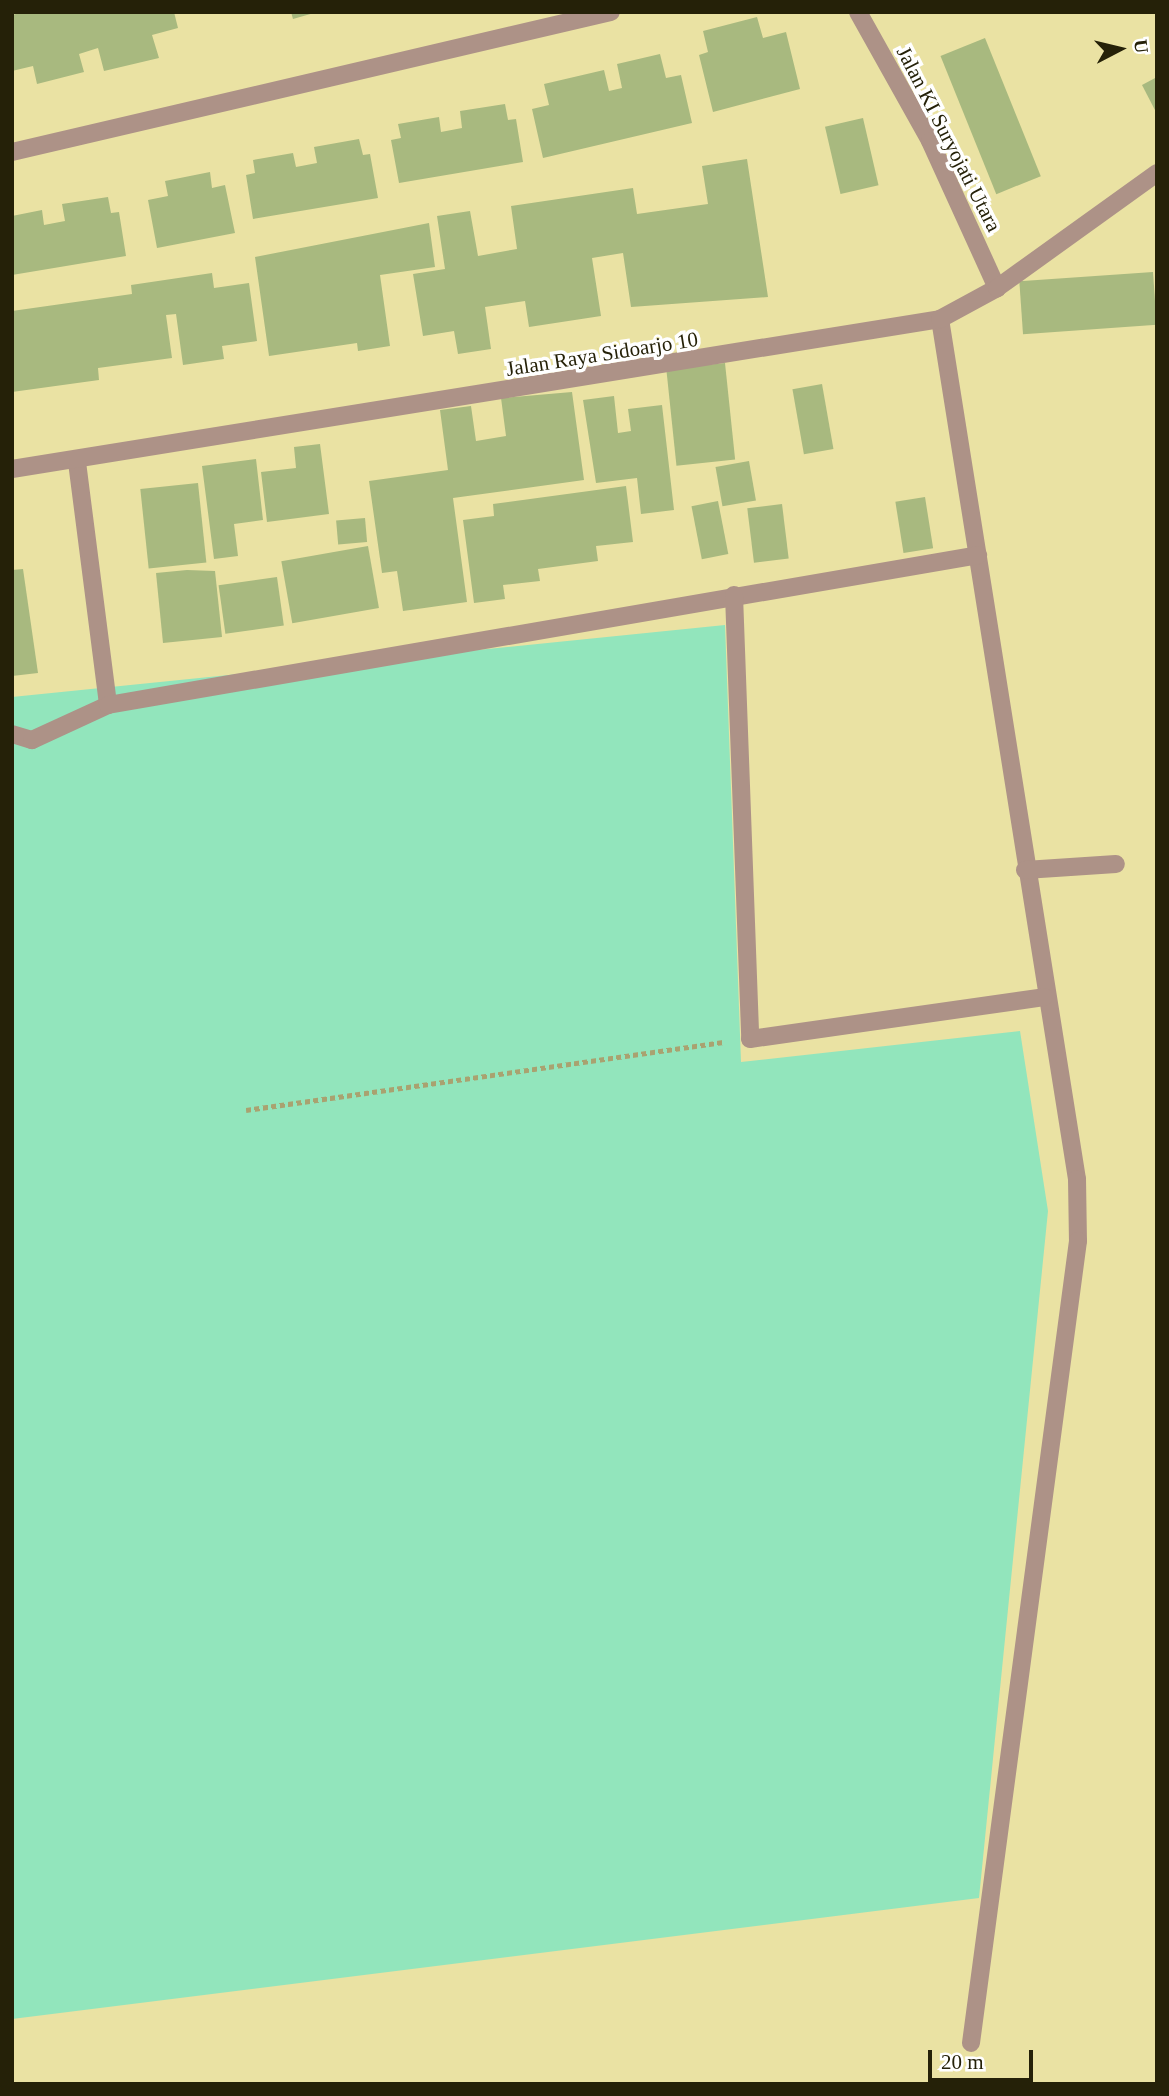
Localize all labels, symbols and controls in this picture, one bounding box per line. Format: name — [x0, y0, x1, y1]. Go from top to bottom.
north arrow — [1085, 14, 1155, 84]
text: U — [1130, 38, 1153, 54]
street label: Jalan KI Suryojati Utara — [891, 42, 1007, 236]
street label: Jalan Raya Sidoarjo 10 — [504, 326, 700, 382]
scale bar — [931, 2036, 1036, 2080]
text: 20 m — [941, 2050, 984, 2074]

